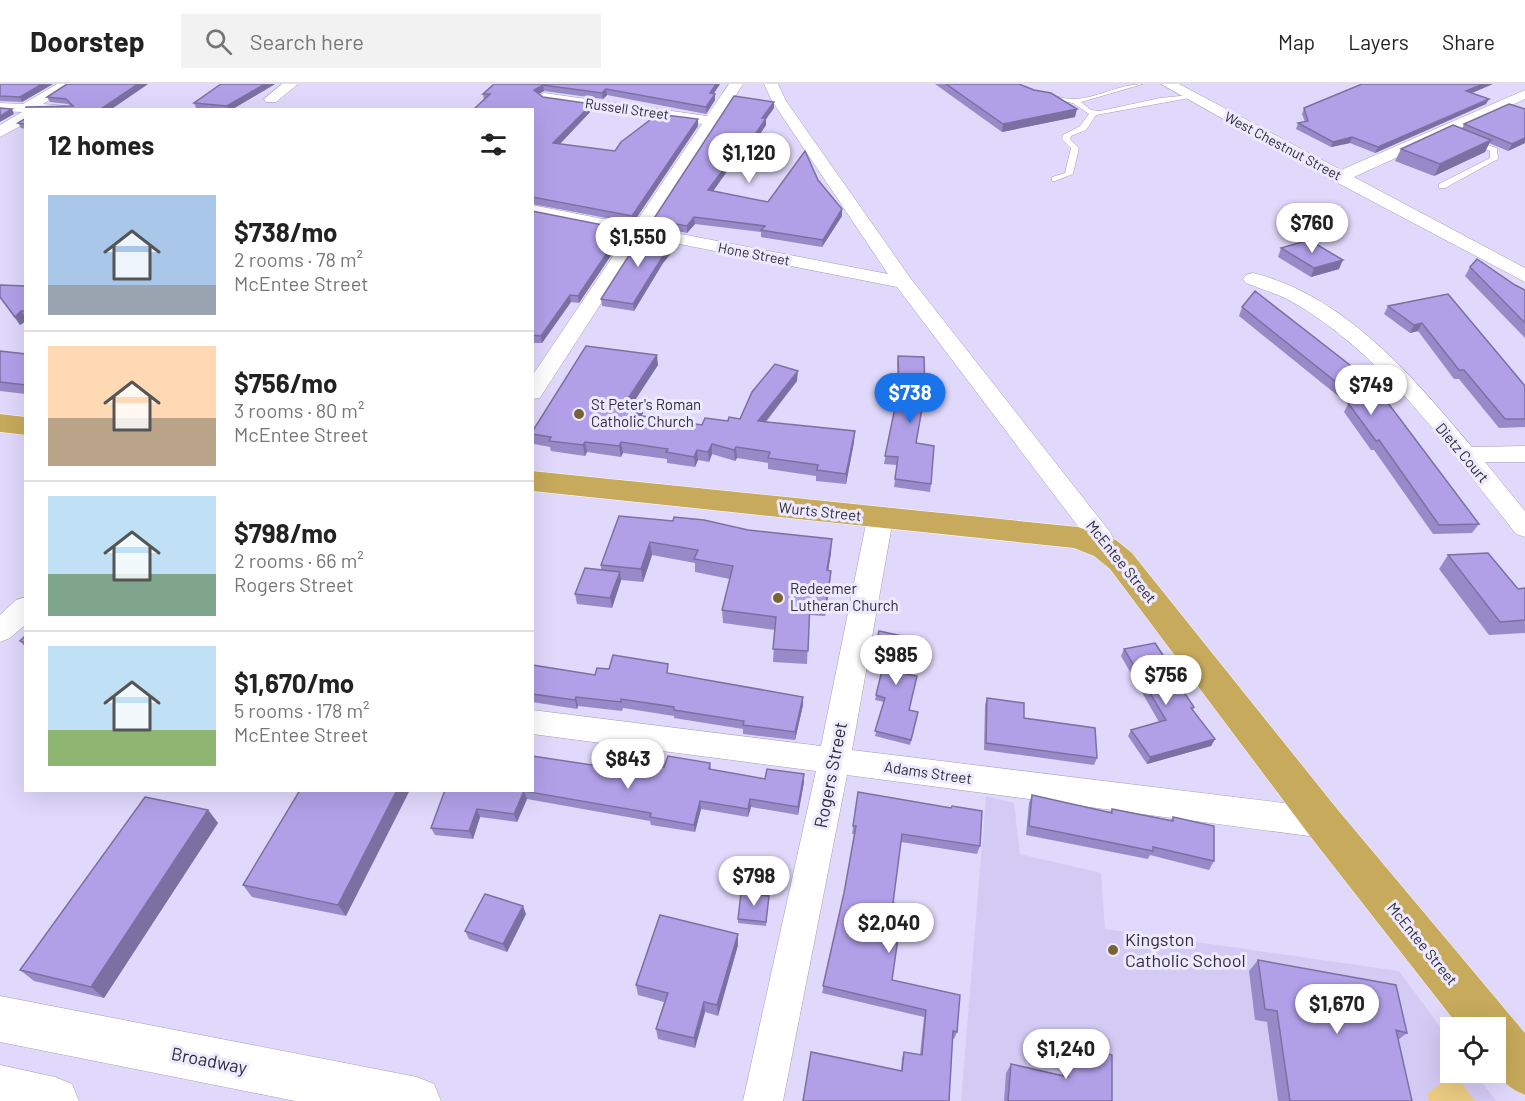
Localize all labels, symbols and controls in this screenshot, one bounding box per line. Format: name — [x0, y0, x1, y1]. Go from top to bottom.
search box — [181, 14, 601, 68]
text: Doorstep — [30, 24, 145, 58]
icon: search — [202, 25, 235, 58]
text: Search here — [250, 28, 364, 54]
text: Map — [1278, 29, 1315, 54]
text: Layers — [1348, 29, 1409, 54]
text: Share — [1442, 29, 1495, 54]
street label: Russell Street — [584, 94, 670, 123]
street label: West Chestnut Street — [1222, 108, 1345, 184]
icon: filters — [477, 128, 510, 161]
text: 12 homes — [48, 129, 154, 160]
pin: $1,120 — [700, 133, 798, 184]
text: $1,120 — [722, 140, 776, 164]
pin: $760 — [1276, 203, 1348, 254]
text: $760 — [1290, 210, 1334, 234]
text: $738/mo — [234, 216, 338, 247]
pin: $1,550 — [589, 217, 687, 268]
icon: home — [96, 219, 168, 291]
text: $1,550 — [610, 224, 666, 248]
street label: Hone Street — [717, 238, 791, 269]
text: 2 rooms · 78 m² — [234, 247, 363, 271]
text: McEntee Street — [234, 271, 368, 295]
pin: $749 — [1335, 365, 1407, 416]
text: $756/mo — [234, 367, 337, 398]
icon: home — [96, 370, 168, 442]
text: $749 — [1349, 372, 1393, 396]
pin: $738 — [874, 373, 946, 424]
text: $738 — [889, 380, 931, 404]
place label: St Peter's Roman Catholic Church — [591, 395, 701, 430]
text: 3 rooms · 80 m² — [234, 398, 364, 422]
marker: St Peter's Roman Catholic Church — [572, 407, 586, 421]
street label: Dietz Court — [1433, 419, 1493, 486]
text: McEntee Street — [234, 422, 368, 446]
street label: Wurts Street — [778, 498, 863, 524]
text: $798/mo — [234, 517, 337, 548]
street label: McEntee Street — [1083, 517, 1161, 606]
icon: home — [96, 520, 168, 592]
text: 2 rooms · 66 m² — [234, 548, 364, 572]
text: Rogers Street — [234, 572, 354, 596]
place label: Redeemer Lutheran Church — [790, 579, 899, 614]
marker: Redeemer Lutheran Church — [771, 591, 785, 605]
pin: $985 — [860, 635, 932, 686]
text: $985 — [874, 642, 918, 666]
pin: $756 — [1130, 655, 1202, 706]
text: $756 — [1145, 662, 1187, 686]
text: $1,670/mo — [234, 667, 354, 698]
icon: home — [96, 670, 168, 742]
text: 5 rooms · 178 m² — [234, 698, 370, 722]
street label: Rogers Street — [809, 720, 851, 830]
text: McEntee Street — [234, 722, 368, 746]
pin: $843 — [592, 739, 664, 790]
text: $843 — [605, 746, 651, 770]
street label: Adams Street — [883, 757, 973, 787]
pin: $798 — [718, 856, 790, 907]
text: $798 — [733, 863, 775, 887]
street label: McEntee Street — [1384, 899, 1462, 988]
pin: $2,040 — [840, 903, 938, 954]
text: $2,040 — [858, 910, 920, 934]
place label: Kingston Catholic School — [1125, 928, 1246, 971]
marker: Kingston Catholic School — [1106, 943, 1120, 957]
pin: $1,670 — [1288, 984, 1386, 1035]
text: $1,670 — [1309, 991, 1365, 1015]
map controls — [1440, 1017, 1506, 1083]
button: locate — [1440, 1017, 1506, 1083]
pin: $1,240 — [1017, 1029, 1115, 1080]
text: $1,240 — [1037, 1036, 1095, 1060]
street label: Broadway — [169, 1042, 249, 1078]

